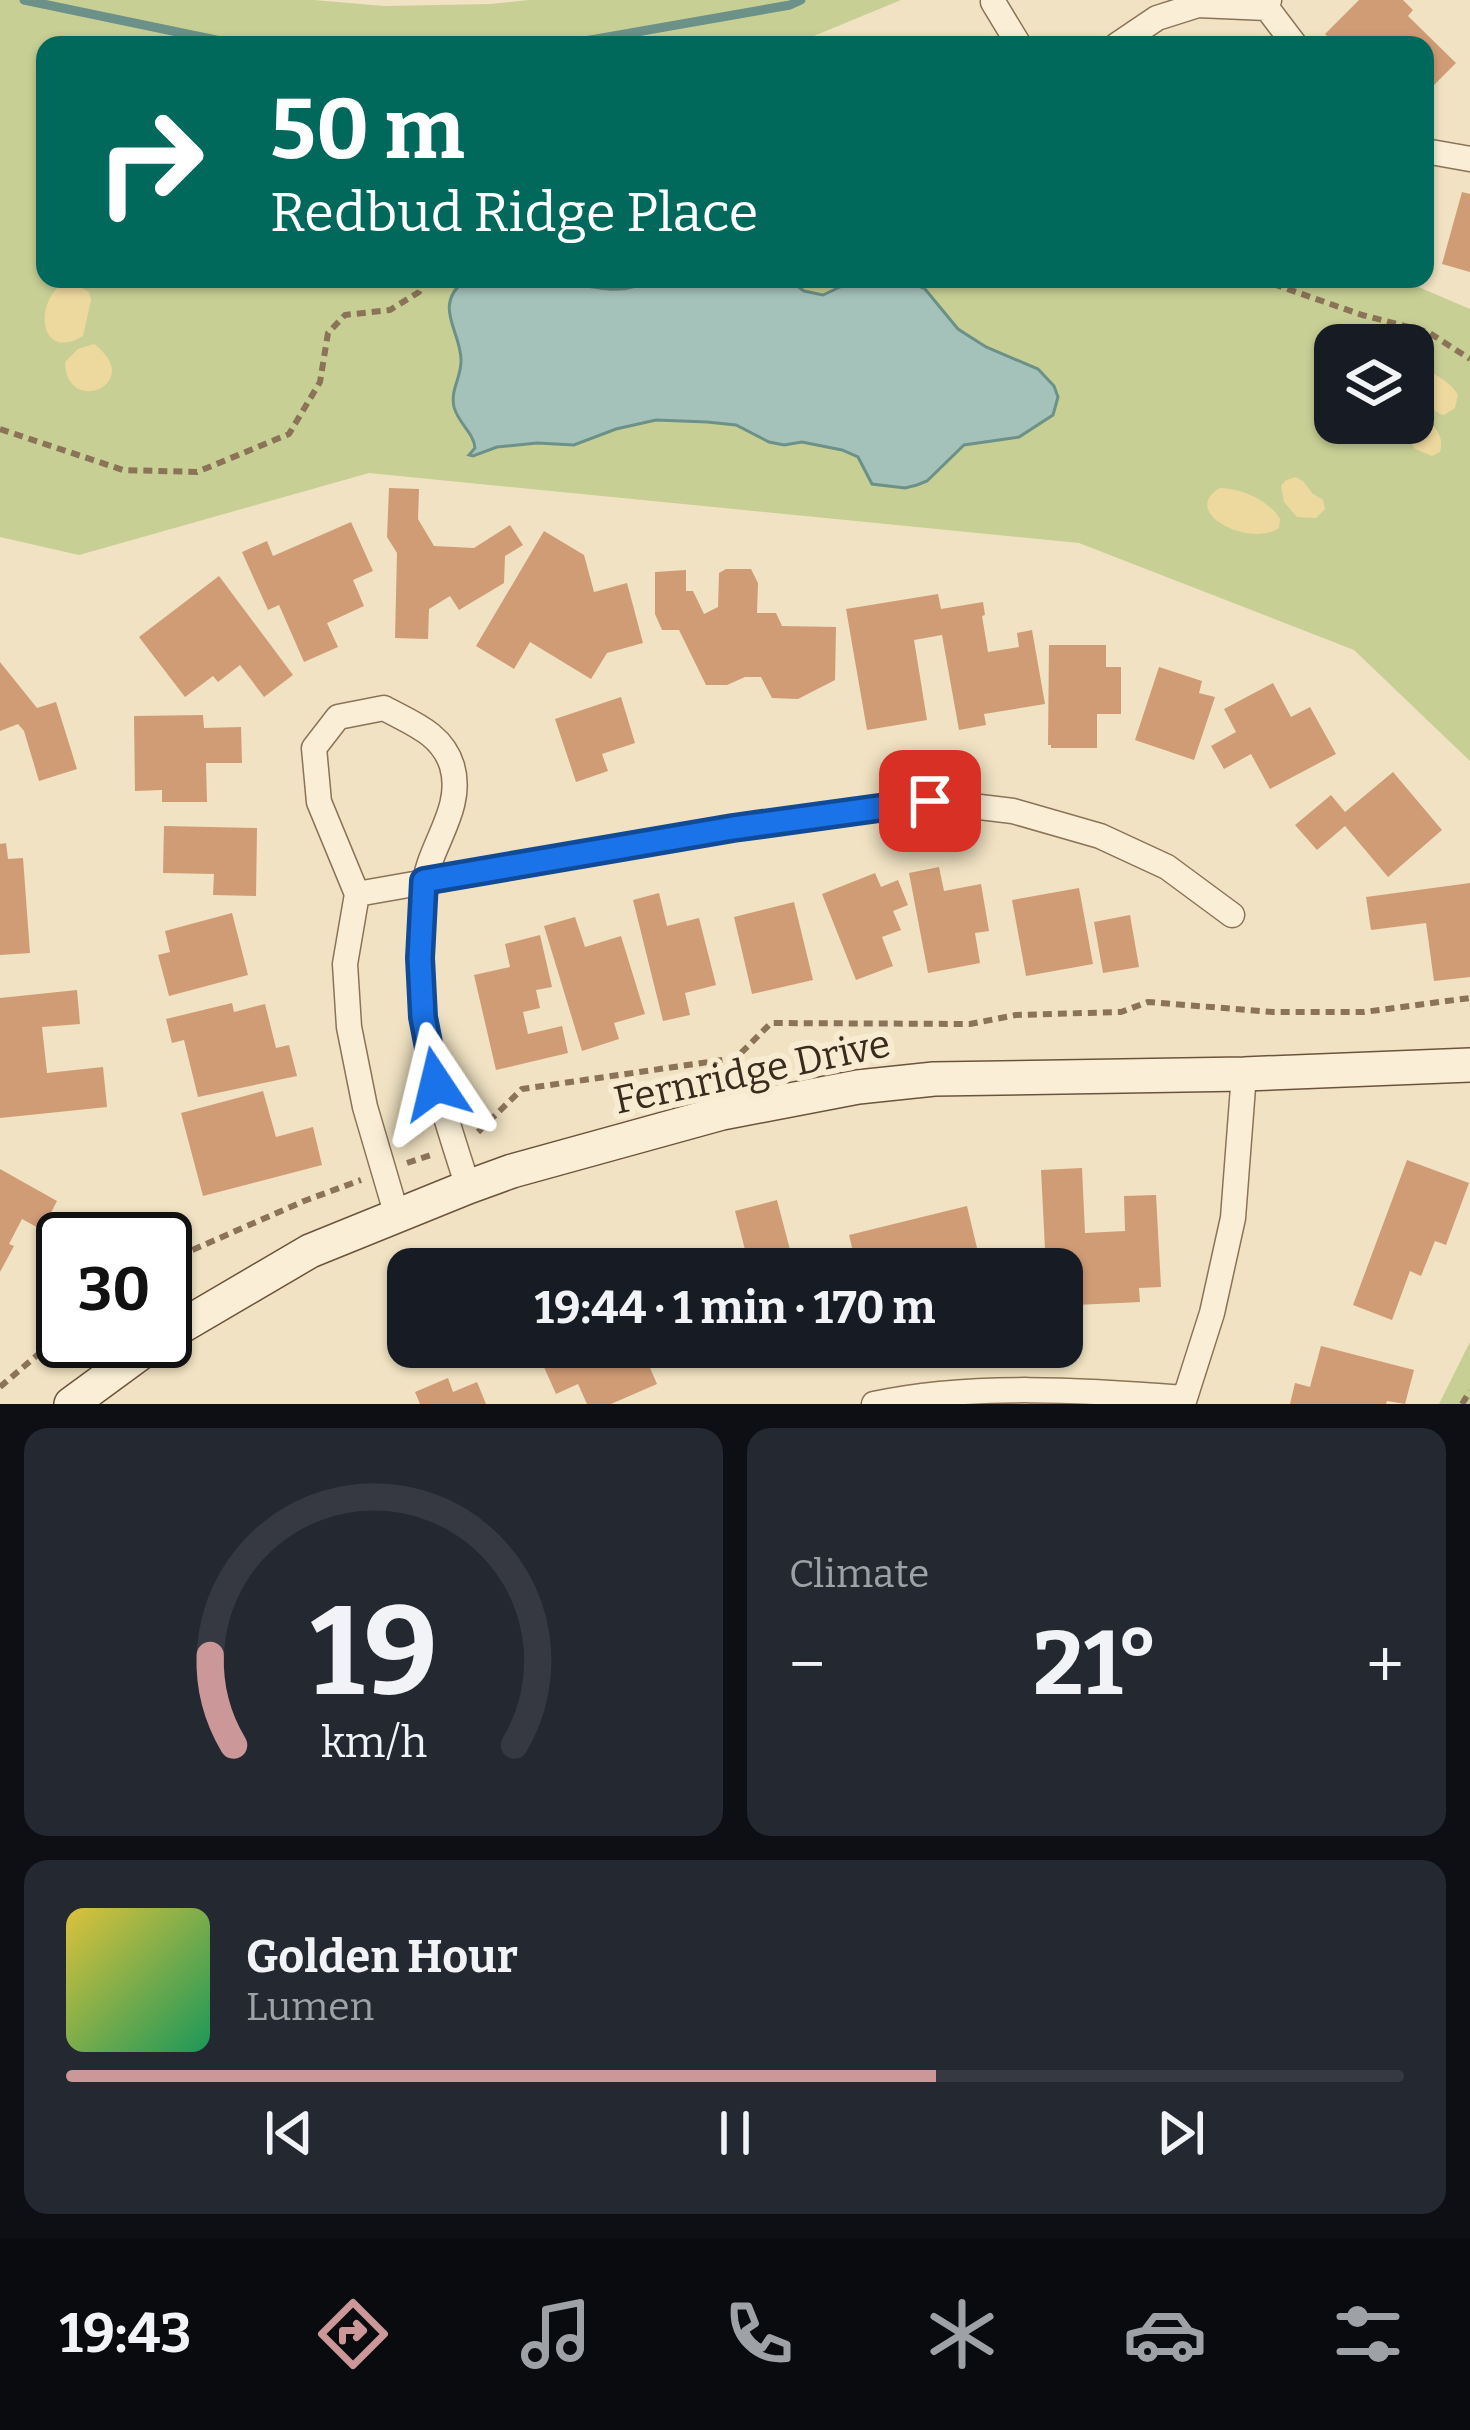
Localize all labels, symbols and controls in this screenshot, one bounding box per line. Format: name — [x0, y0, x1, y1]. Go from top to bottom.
text: 50 m — [270, 79, 465, 180]
icon: right — [72, 84, 228, 240]
text: Redbud Ridge Place — [270, 181, 758, 245]
map controls — [1314, 324, 1434, 444]
button: layers — [1314, 324, 1434, 444]
pin — [879, 750, 981, 852]
icon: arrive — [897, 768, 963, 834]
street label: Fernridge Drive — [610, 1020, 894, 1124]
position arrow — [373, 1021, 499, 1147]
speed limit sign: 30 — [36, 1212, 192, 1368]
text: 19:44 · 1 min · 170 m — [535, 1281, 935, 1335]
text: Climate — [789, 1551, 929, 1597]
text: 19 — [310, 1577, 437, 1727]
text: 21° — [1033, 1610, 1159, 1718]
text: − — [789, 1625, 825, 1704]
text: + — [1366, 1625, 1404, 1704]
text: km/h — [320, 1717, 427, 1768]
text: Golden Hour — [246, 1930, 518, 1984]
text: Lumen — [246, 1984, 374, 2030]
icon: previous — [256, 2100, 322, 2166]
icon: pause — [702, 2100, 768, 2166]
icon: next — [1148, 2100, 1214, 2166]
icon: directions — [311, 2292, 395, 2376]
icon: music — [514, 2292, 598, 2376]
icon: phone — [717, 2292, 801, 2376]
icon: climate — [920, 2292, 1004, 2376]
icon: car — [1123, 2292, 1207, 2376]
icon: filters — [1326, 2292, 1410, 2376]
text: 19:43 — [60, 2302, 191, 2366]

